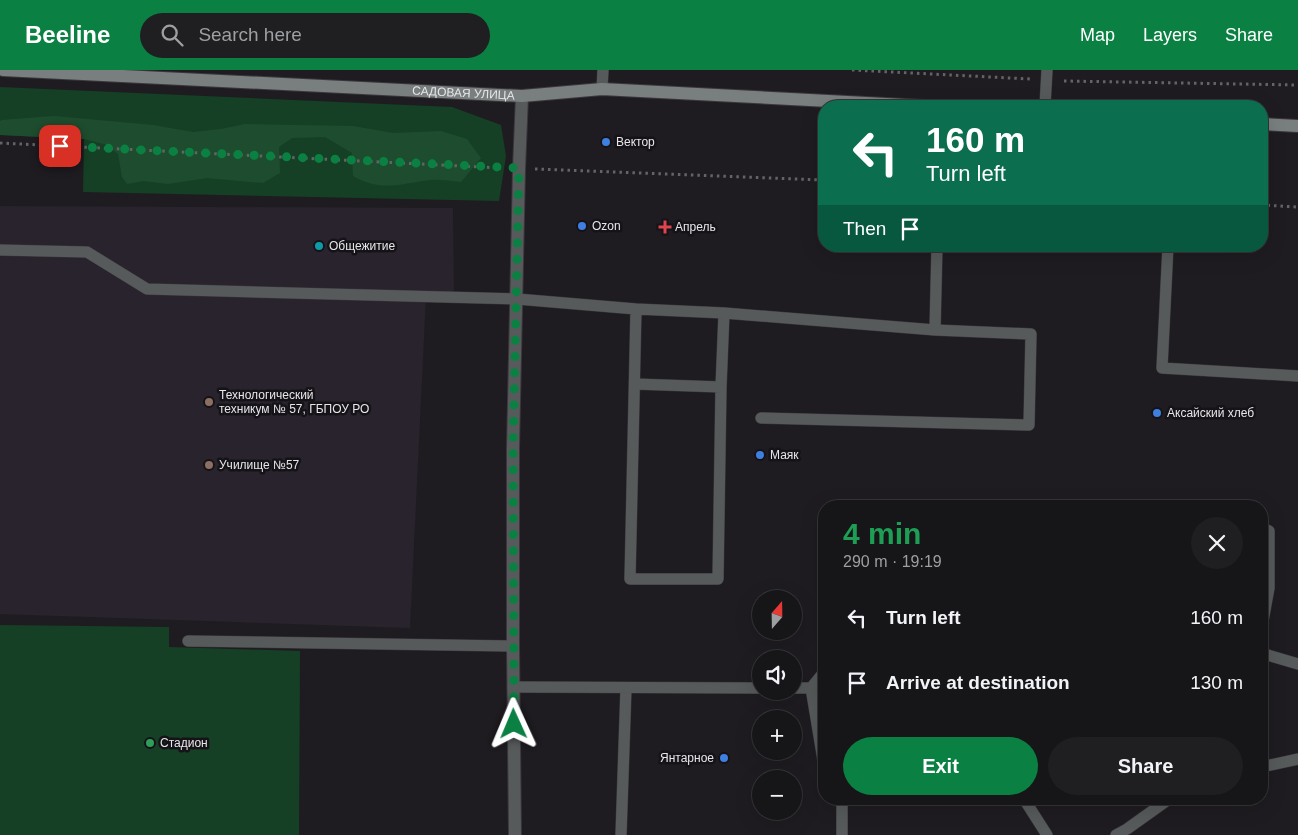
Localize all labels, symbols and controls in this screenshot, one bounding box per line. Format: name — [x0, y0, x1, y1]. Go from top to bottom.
search box — [140, 13, 490, 58]
text: Beeline — [25, 21, 110, 48]
icon: search — [158, 21, 186, 49]
text: Search here — [198, 24, 302, 45]
text: Map — [1080, 25, 1115, 45]
text: Layers — [1143, 25, 1197, 45]
text: Share — [1225, 25, 1273, 45]
street label: САДОВАЯ УЛИЦА — [412, 84, 515, 103]
icon: left — [843, 120, 908, 185]
text: 160 m — [926, 120, 1025, 159]
pin — [39, 125, 81, 167]
icon: arrive — [46, 132, 74, 160]
place label: Вектор — [616, 135, 655, 149]
marker: Вектор — [600, 136, 612, 148]
text: Turn left — [926, 161, 1006, 186]
icon: arrive — [896, 215, 924, 243]
text: Then — [843, 218, 886, 239]
place label: Ozon — [592, 219, 621, 233]
marker: Ozon — [576, 220, 588, 232]
place label: Апрель — [675, 220, 716, 234]
marker: Апрель — [659, 221, 671, 233]
place label: Общежитие — [329, 239, 395, 253]
marker: Общежитие — [313, 240, 325, 252]
place label: Технологический техникум № 57, ГБПОУ РО — [219, 388, 369, 416]
marker: Технологический техникум № 57, ГБПОУ РО — [203, 396, 215, 408]
place label: Аксайский хлеб — [1167, 406, 1254, 420]
marker: Аксайский хлеб — [1151, 407, 1163, 419]
place label: Маяк — [770, 448, 799, 462]
marker: Маяк — [754, 449, 766, 461]
place label: Училище №57 — [219, 458, 300, 472]
marker: Училище №57 — [203, 459, 215, 471]
text: 4 min — [843, 517, 921, 550]
button: close — [1191, 517, 1243, 569]
text: 290 m · 19:19 — [843, 553, 942, 570]
north arrow — [752, 590, 802, 640]
map controls — [752, 590, 802, 820]
icon: left — [843, 604, 871, 632]
text: Turn left — [886, 607, 961, 628]
text: 160 m — [1190, 607, 1243, 628]
button: sound — [752, 650, 802, 700]
icon: arrive — [843, 669, 871, 697]
text: Arrive at destination — [886, 672, 1070, 693]
text: 130 m — [1190, 672, 1243, 693]
position arrow — [487, 697, 539, 749]
button: + — [752, 710, 802, 760]
place label: Стадион — [160, 736, 208, 750]
marker: Стадион — [144, 737, 156, 749]
button: Exit — [843, 737, 1038, 795]
button: Share — [1048, 737, 1243, 795]
place label: Янтарное — [660, 751, 714, 765]
marker: Янтарное — [718, 752, 730, 764]
button: − — [752, 770, 802, 820]

